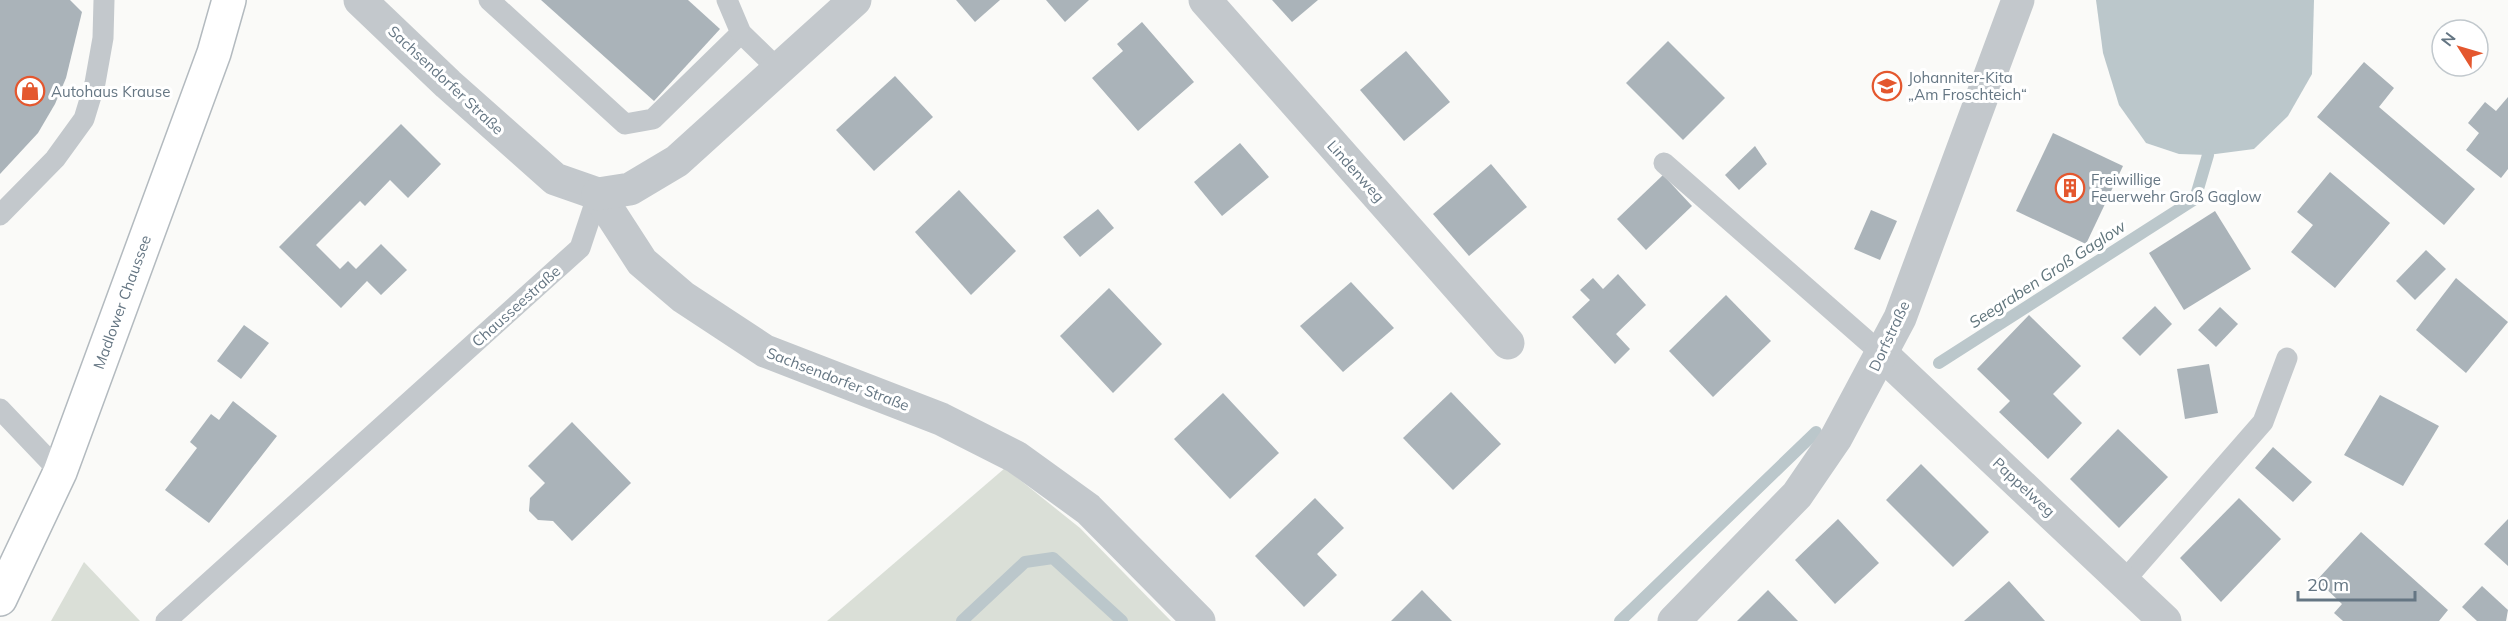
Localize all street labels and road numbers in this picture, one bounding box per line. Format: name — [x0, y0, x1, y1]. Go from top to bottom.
street label: Sachsendorfer Straße — [384, 21, 508, 139]
street label: Lindenweg — [1323, 136, 1389, 206]
street label: Madlower Chaussee — [89, 232, 155, 372]
street label: Chausseestraße — [468, 261, 564, 351]
street label: Dorfstraße — [1864, 298, 1914, 374]
street label: Sachsendorfer Straße — [764, 343, 912, 415]
street label: Pappelweg — [1989, 453, 2059, 521]

